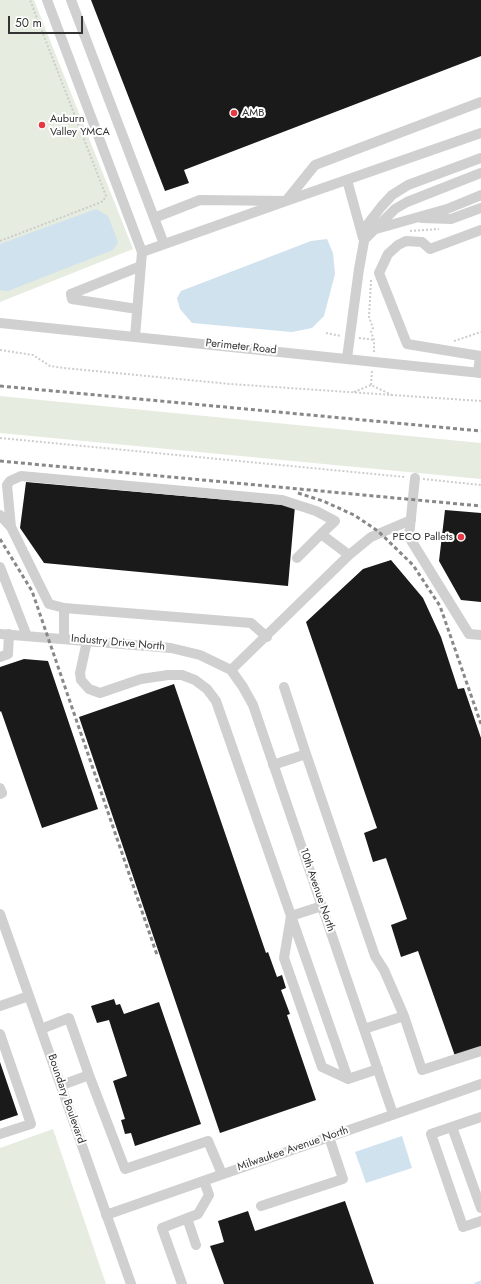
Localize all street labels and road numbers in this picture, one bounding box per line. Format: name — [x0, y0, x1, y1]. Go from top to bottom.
street label: Perimeter Road — [205, 337, 277, 357]
street label: Industry Drive North — [70, 632, 166, 654]
street label: 10th Avenue North — [297, 846, 337, 934]
street label: Boundary Boulevard — [45, 1053, 87, 1145]
street label: Milwaukee Avenue North — [236, 1124, 350, 1174]

